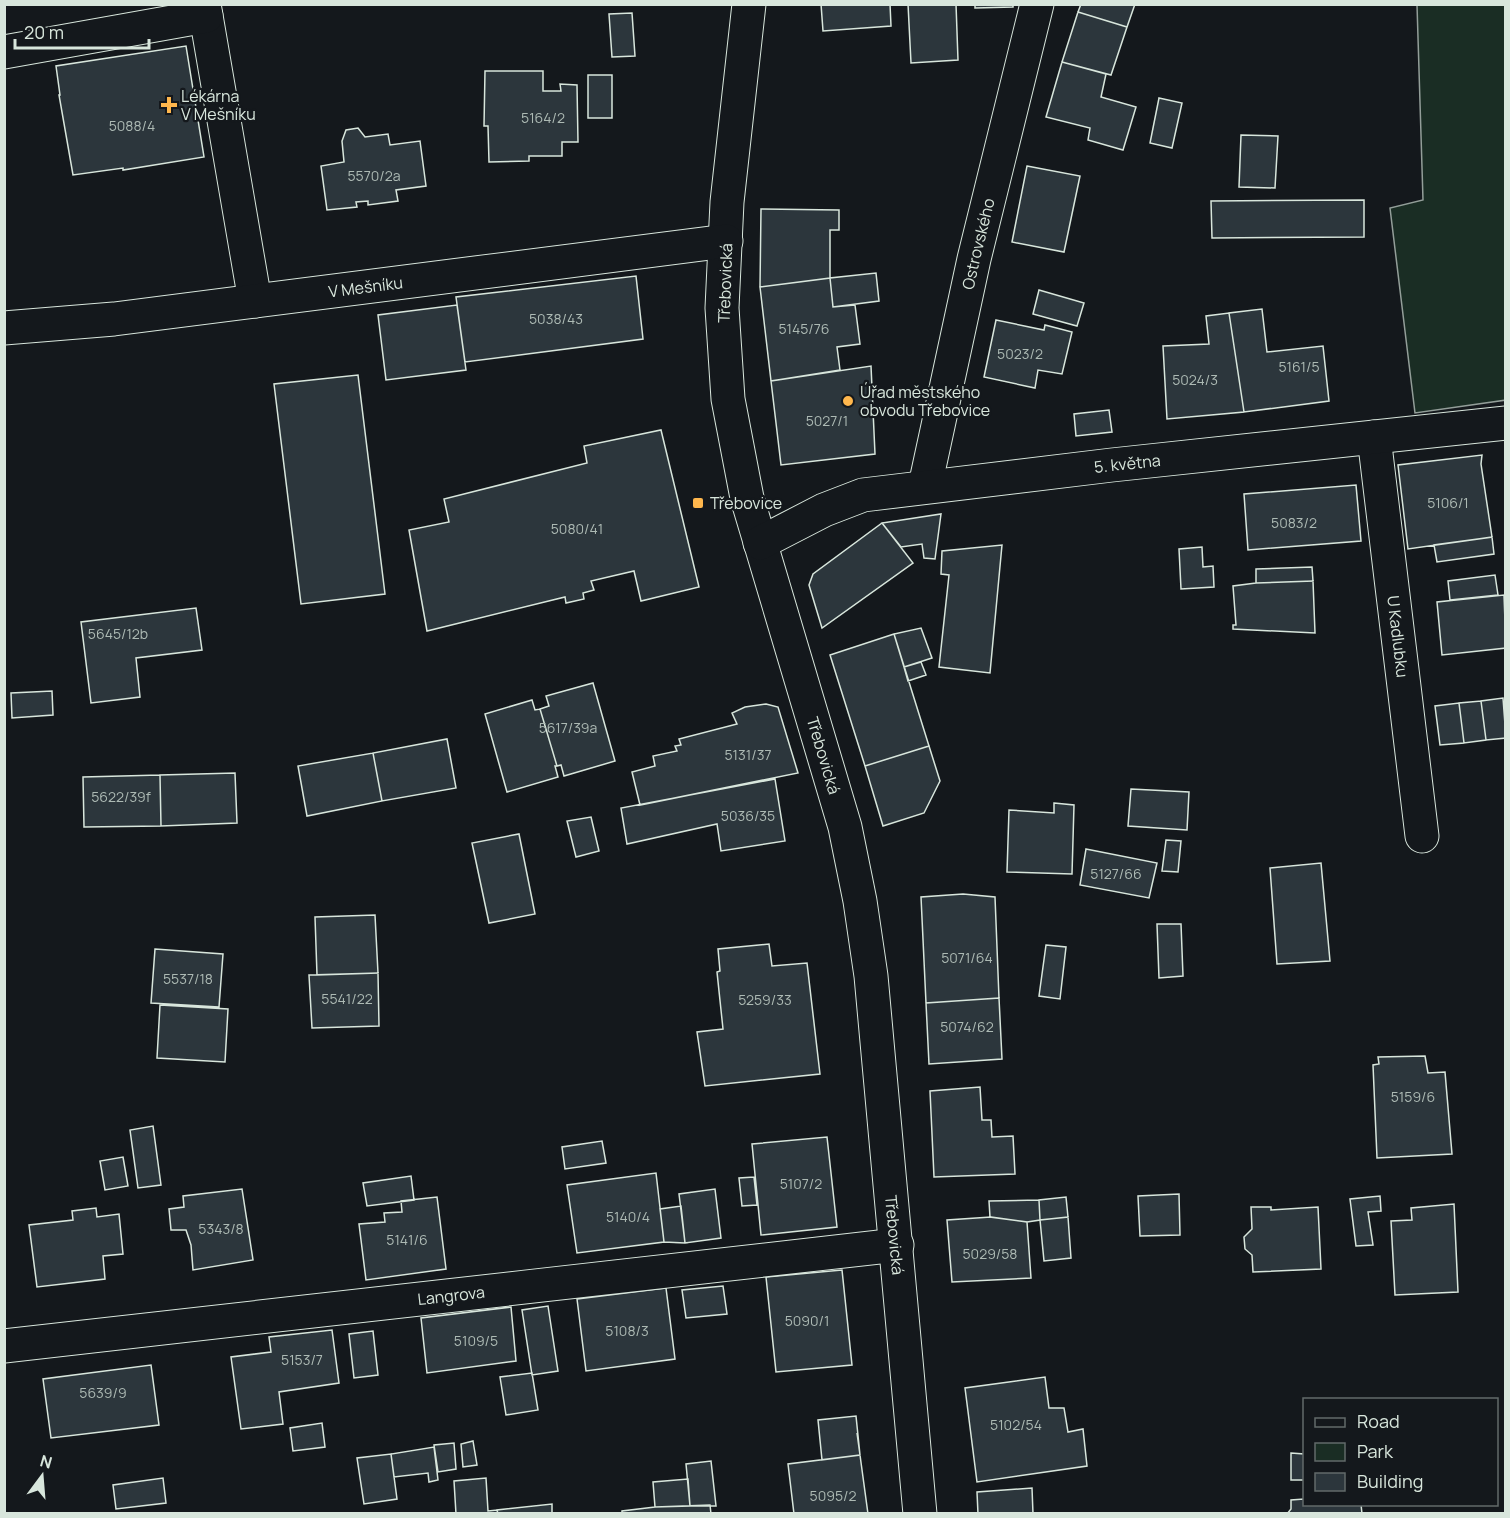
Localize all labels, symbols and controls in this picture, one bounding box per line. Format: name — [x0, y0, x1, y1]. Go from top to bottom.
scale bar — [15, 12, 148, 50]
text: 20 m — [24, 20, 64, 44]
place label: Lékárna V Mešníku — [181, 85, 256, 125]
marker: Lékárna V Mešníku — [162, 98, 176, 112]
house number: 5164/2 — [521, 108, 565, 127]
house number: 5088/4 — [109, 116, 155, 135]
house number: 5570/2a — [348, 166, 400, 185]
street label: Ostrovského — [957, 196, 1000, 292]
street label: Třebovická — [713, 243, 737, 323]
street label: V Mešníku — [327, 271, 404, 303]
house number: 5038/43 — [529, 309, 583, 328]
house number: 5145/76 — [778, 319, 830, 338]
house number: 5023/2 — [997, 344, 1043, 363]
house number: 5161/5 — [1279, 357, 1320, 376]
house number: 5024/3 — [1172, 370, 1218, 389]
place label: Úřad městského obvodu Třebovice — [860, 381, 990, 421]
marker: Úřad městského obvodu Třebovice — [841, 394, 855, 408]
house number: 5027/1 — [806, 411, 848, 430]
street label: 5. května — [1093, 449, 1162, 478]
place label: Třebovice — [710, 492, 782, 514]
house number: 5106/1 — [1427, 493, 1469, 512]
marker: Třebovice — [691, 496, 705, 510]
house number: 5083/2 — [1271, 513, 1317, 532]
house number: 5080/41 — [551, 519, 603, 538]
street label: U Kadlubku — [1382, 594, 1414, 679]
house number: 5645/12b — [88, 624, 148, 643]
street label: Třebovická — [802, 714, 846, 797]
house number: 5617/39a — [539, 718, 597, 737]
house number: 5131/37 — [725, 745, 771, 764]
house number: 5622/39f — [91, 787, 151, 806]
house number: 5036/35 — [721, 806, 775, 825]
house number: 5127/66 — [1090, 864, 1142, 883]
house number: 5071/64 — [941, 948, 993, 967]
house number: 5537/18 — [163, 969, 213, 988]
house number: 5541/22 — [321, 989, 373, 1008]
house number: 5259/33 — [738, 990, 792, 1009]
house number: 5074/62 — [940, 1017, 994, 1036]
house number: 5159/6 — [1391, 1087, 1435, 1106]
house number: 5107/2 — [780, 1174, 822, 1193]
street label: Třebovická — [880, 1194, 909, 1276]
house number: 5140/4 — [606, 1207, 650, 1226]
house number: 5343/8 — [198, 1219, 244, 1238]
house number: 5141/6 — [386, 1230, 428, 1249]
house number: 5029/58 — [963, 1244, 1017, 1263]
street label: Langrova — [416, 1281, 486, 1310]
house number: 5090/1 — [785, 1311, 829, 1330]
house number: 5108/3 — [605, 1321, 649, 1340]
house number: 5109/5 — [454, 1331, 498, 1350]
house number: 5153/7 — [281, 1350, 323, 1369]
house number: 5639/9 — [79, 1383, 127, 1402]
legend — [1303, 1398, 1498, 1506]
text: Road — [1357, 1409, 1400, 1433]
house number: 5102/54 — [990, 1415, 1042, 1434]
text: Park — [1357, 1439, 1394, 1463]
north arrow — [12, 1446, 72, 1506]
text: N — [38, 1449, 55, 1474]
text: Building — [1357, 1469, 1423, 1493]
house number: 5095/2 — [810, 1486, 856, 1505]

